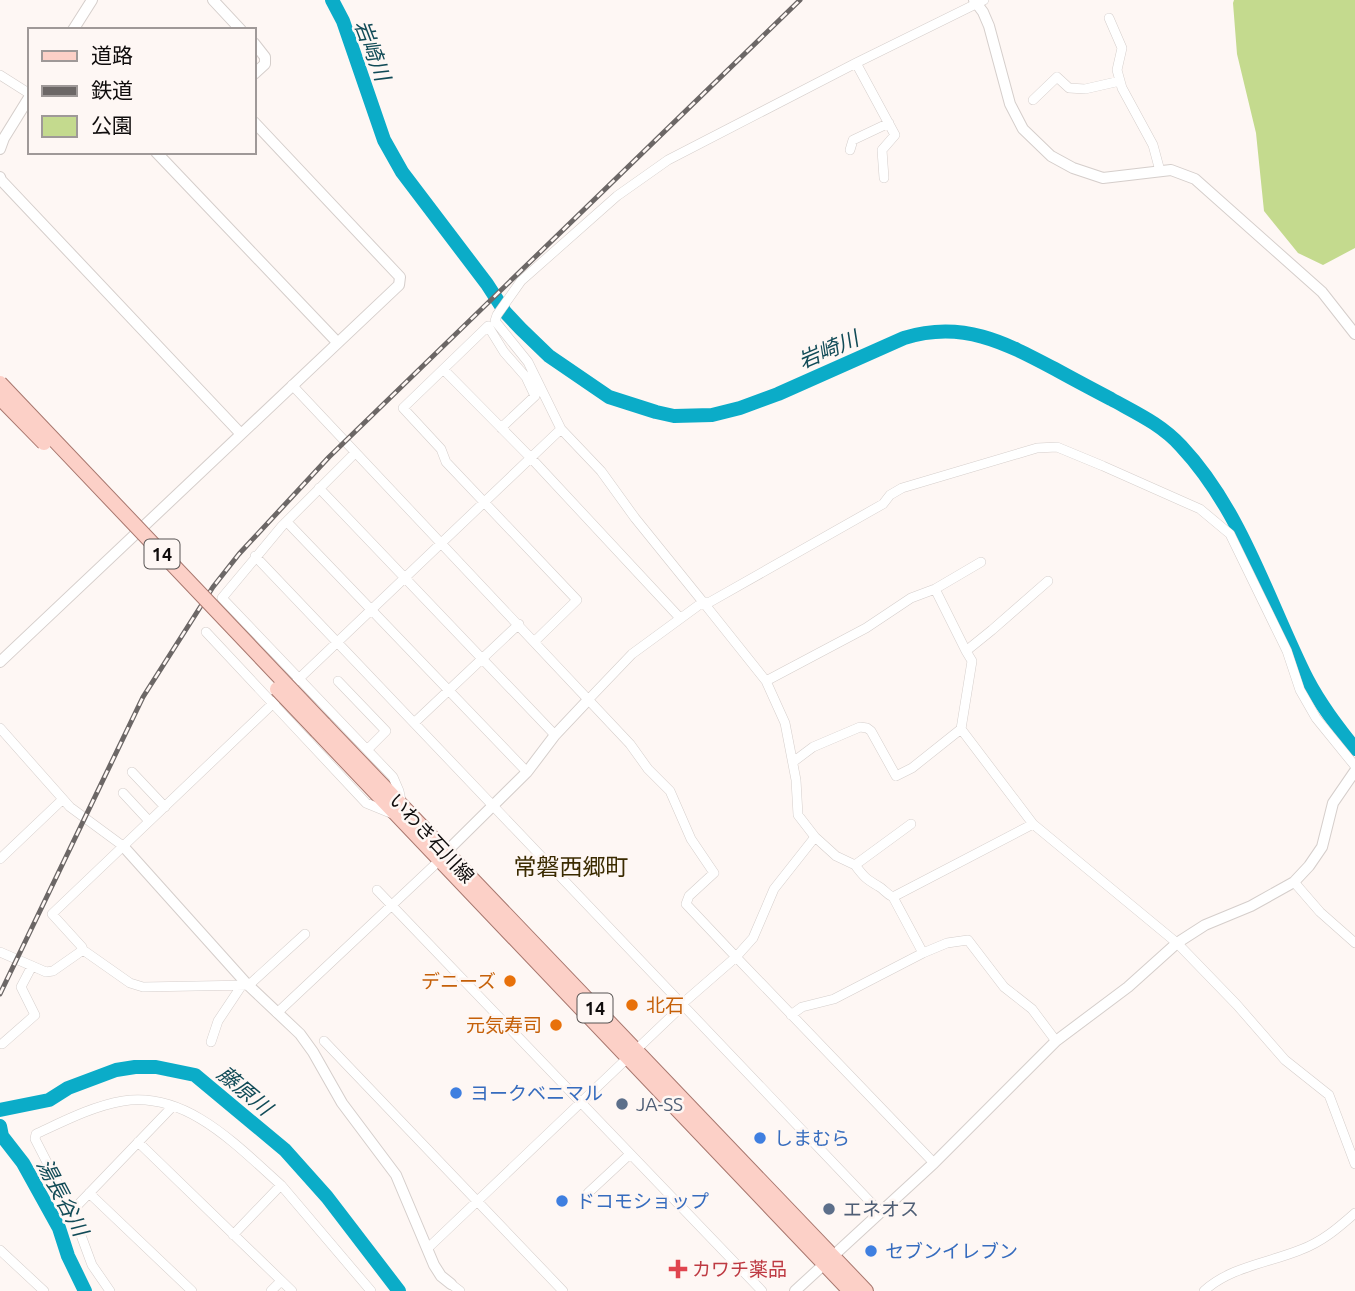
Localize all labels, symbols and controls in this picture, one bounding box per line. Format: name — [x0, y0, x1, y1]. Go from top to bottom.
water label: 岩崎川 — [351, 16, 396, 86]
legend — [28, 28, 256, 154]
text: 道路 — [91, 43, 133, 67]
text: 鉄道 — [91, 78, 133, 102]
text: 公園 — [91, 113, 133, 137]
water label: 岩崎川 — [794, 325, 864, 372]
road number: 14 — [144, 540, 180, 568]
street label: いわき石川線 — [385, 789, 479, 887]
district label: 常磐西郷町 — [514, 854, 629, 879]
place label: デニーズ — [421, 970, 496, 992]
marker: デニーズ — [502, 973, 518, 989]
road number: 14 — [578, 993, 612, 1023]
place label: 北石 — [646, 994, 684, 1016]
marker: 北石 — [624, 997, 640, 1013]
place label: 元気寿司 — [466, 1014, 542, 1036]
marker: 元気寿司 — [548, 1017, 564, 1033]
water label: 藤原川 — [213, 1061, 278, 1121]
place label: ヨークベニマル — [470, 1082, 603, 1104]
marker: ヨークベニマル — [448, 1085, 464, 1101]
place label: JA-SS — [636, 1093, 683, 1115]
marker: JA-SS — [614, 1096, 630, 1112]
place label: しまむら — [774, 1127, 850, 1149]
marker: しまむら — [752, 1130, 768, 1146]
water label: 湯長谷川 — [33, 1154, 94, 1241]
place label: ドコモショップ — [576, 1190, 709, 1212]
marker: ドコモショップ — [554, 1193, 570, 1209]
place label: エネオス — [843, 1198, 919, 1220]
marker: エネオス — [821, 1201, 837, 1217]
place label: セブンイレブン — [885, 1240, 1018, 1262]
marker: セブンイレブン — [863, 1243, 879, 1259]
place label: カワチ薬品 — [692, 1258, 787, 1280]
marker: カワチ薬品 — [670, 1261, 686, 1277]

